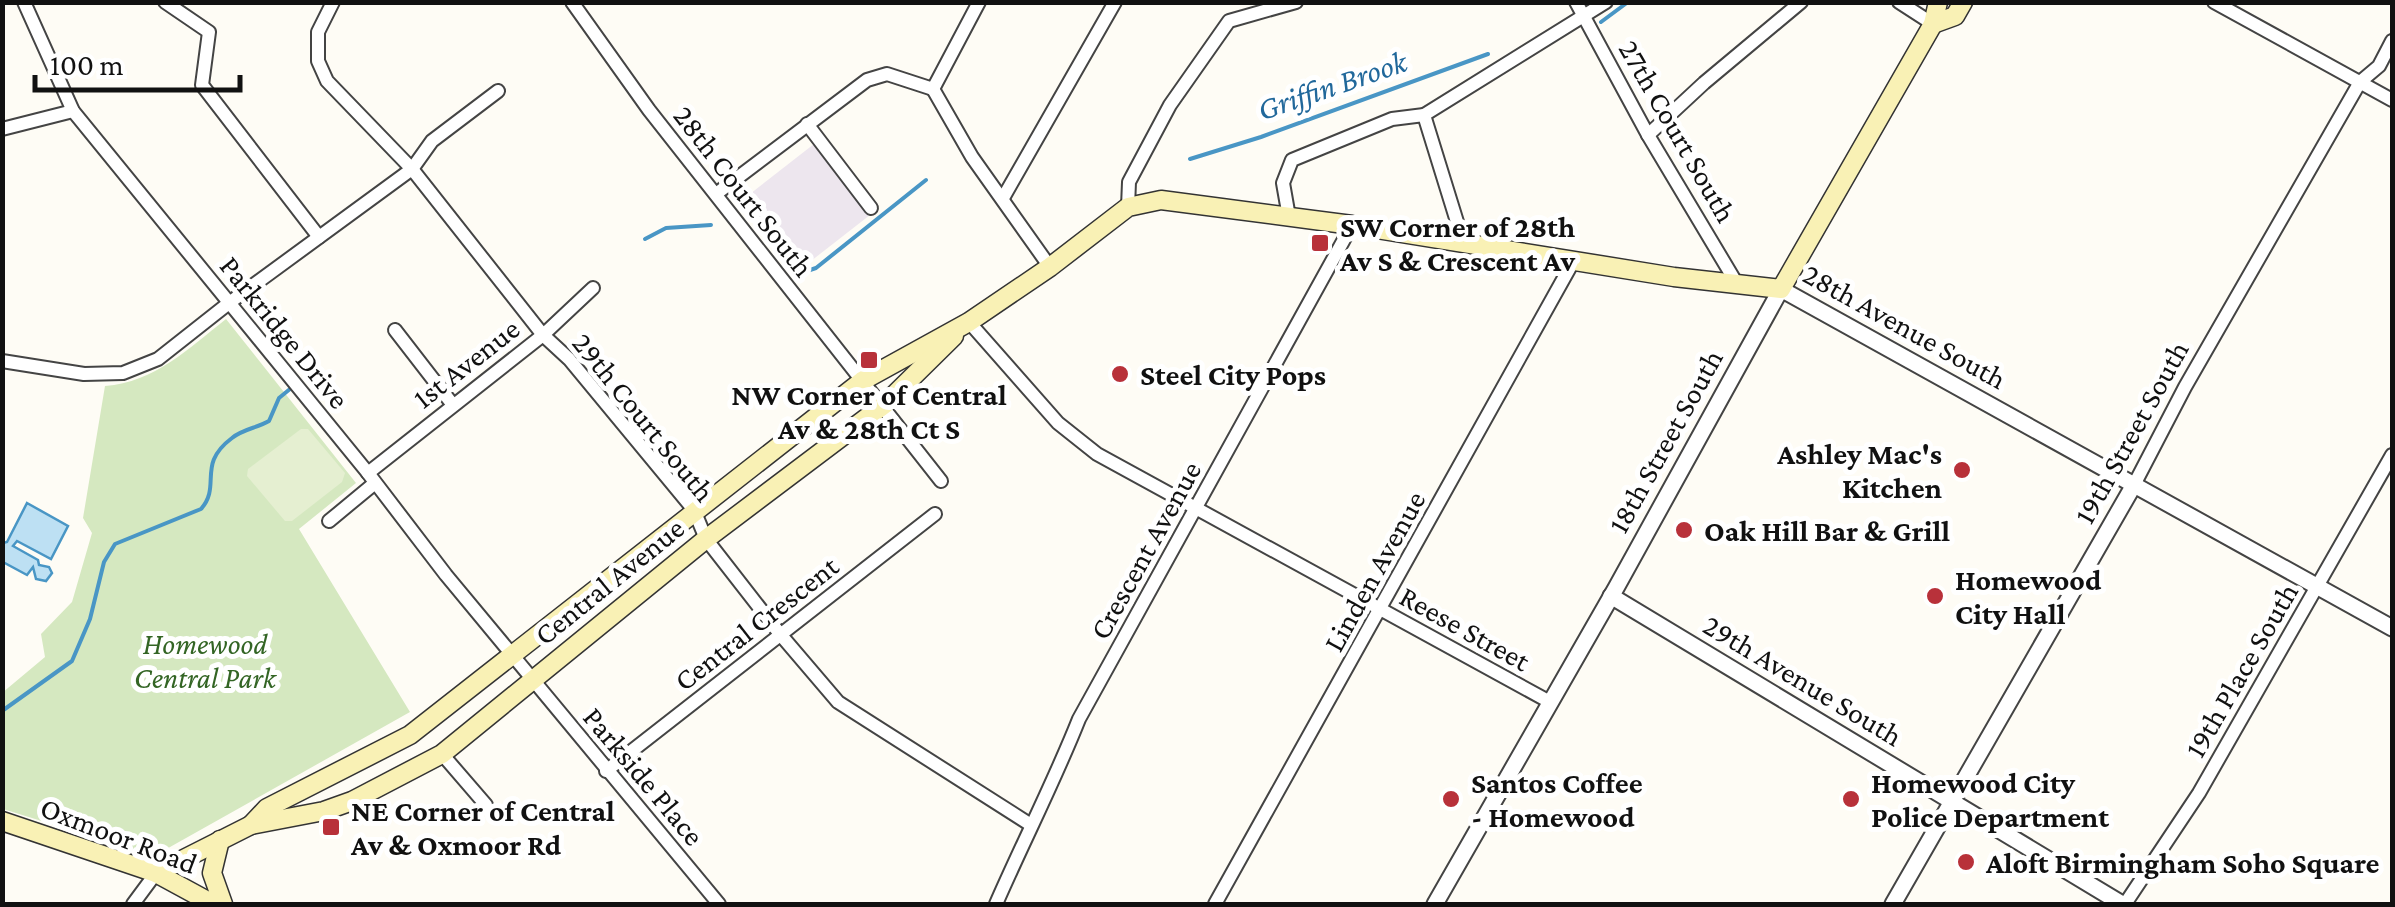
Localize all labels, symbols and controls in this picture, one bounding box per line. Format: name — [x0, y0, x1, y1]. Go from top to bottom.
scale bar — [35, 30, 240, 92]
street label: 27th Court South — [1613, 34, 1743, 228]
water label: Griffin Brook — [1253, 42, 1413, 127]
text: 100 m — [50, 48, 124, 81]
street label: 28th Court South — [667, 99, 821, 283]
place label: SW Corner of 28th Av S & Crescent Av — [1339, 210, 1575, 277]
marker: SW Corner of 28th Av S & Crescent Av — [1309, 232, 1331, 254]
street label: Parkridge Drive — [213, 249, 356, 415]
street label: 28th Avenue South — [1798, 257, 2012, 395]
street label: 1st Avenue — [406, 311, 526, 415]
street label: 29th Court South — [566, 326, 722, 508]
street label: 19th Street South — [2067, 335, 2195, 529]
street label: 18th Street South — [1601, 344, 1729, 538]
marker: NW Corner of Central Av & 28th Ct S — [858, 349, 880, 371]
place label: Steel City Pops — [1140, 358, 1326, 391]
marker: Steel City Pops — [1109, 363, 1131, 385]
place label: NW Corner of Central Av & 28th Ct S — [731, 378, 1007, 445]
place label: Ashley Mac's Kitchen — [1776, 437, 1942, 504]
street label: Crescent Avenue — [1083, 455, 1207, 645]
marker: Ashley Mac's Kitchen — [1951, 459, 1973, 481]
street label: Linden Avenue — [1316, 485, 1432, 657]
street label: Central Avenue — [528, 511, 690, 651]
place label: Oak Hill Bar & Grill — [1704, 514, 1950, 547]
marker: Oak Hill Bar & Grill — [1673, 519, 1695, 541]
street label: Central Crescent — [668, 548, 845, 697]
place label: Homewood City Hall — [1955, 563, 2102, 630]
street label: 19th Place South — [2178, 577, 2304, 763]
street label: Reese Street — [1394, 579, 1537, 678]
marker: Homewood City Hall — [1924, 585, 1946, 607]
street label: 29th Avenue South — [1698, 608, 1908, 752]
park label: Homewood Central Park — [134, 627, 278, 694]
street label: Parkside Place — [577, 700, 711, 852]
place label: Santos Coffee - Homewood — [1471, 766, 1643, 833]
place label: Homewood City Police Department — [1871, 766, 2109, 833]
marker: Santos Coffee - Homewood — [1440, 788, 1462, 810]
marker: Homewood City Police Department — [1840, 788, 1862, 810]
street label: Oxmoor Road — [36, 790, 202, 880]
place label: NE Corner of Central Av & Oxmoor Rd — [350, 794, 615, 861]
marker: NE Corner of Central Av & Oxmoor Rd — [320, 816, 342, 838]
place label: Aloft Birmingham Soho Square — [1985, 846, 2379, 879]
marker: Aloft Birmingham Soho Square — [1955, 851, 1977, 873]

